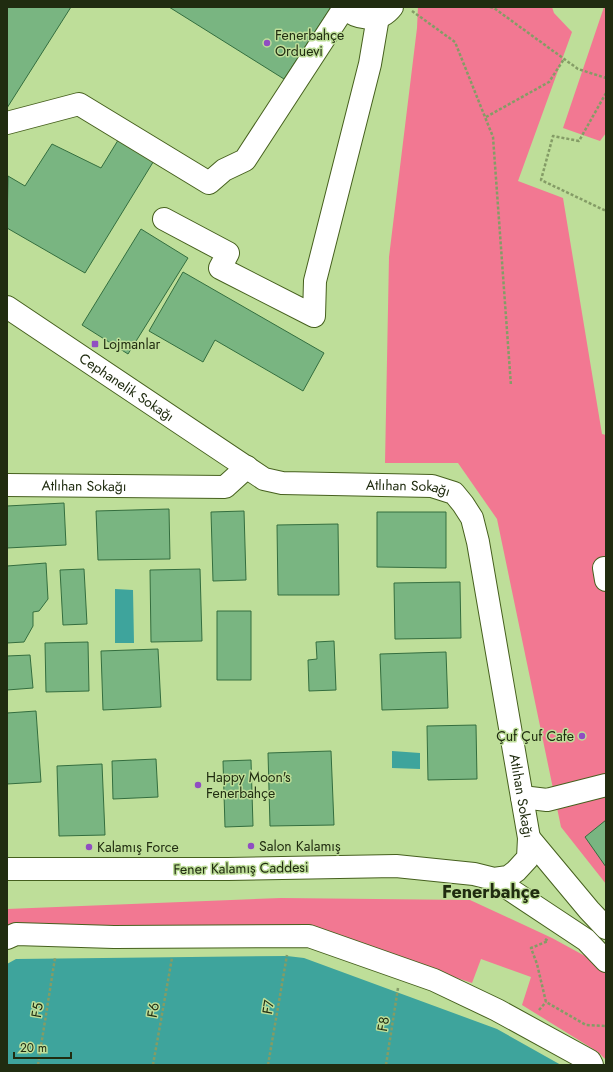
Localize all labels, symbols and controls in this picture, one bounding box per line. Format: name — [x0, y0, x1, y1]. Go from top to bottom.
place label: Fenerbahçe Orduevi — [275, 25, 344, 61]
marker: Fenerbahçe Orduevi — [262, 38, 272, 48]
place label: Lojmanlar — [103, 334, 160, 354]
marker: Lojmanlar — [90, 339, 100, 349]
street label: Cephanelik Sokağı — [75, 348, 178, 426]
street label: Atlıhan Sokağı — [41, 475, 127, 496]
street label: Atlıhan Sokağı — [366, 475, 453, 501]
place label: Çuf Çuf Cafe — [496, 726, 574, 746]
marker: Çuf Çuf Cafe — [577, 731, 587, 741]
street label: Atlıhan Sokağı — [505, 752, 539, 839]
place label: Happy Moon's Fenerbahçe — [206, 767, 291, 803]
marker: Happy Moon's Fenerbahçe — [193, 780, 203, 790]
place label: Salon Kalamış — [259, 836, 341, 856]
place label: Kalamış Force — [97, 837, 179, 857]
marker: Salon Kalamış — [246, 841, 256, 851]
marker: Kalamış Force — [84, 842, 94, 852]
street label: Fener Kalamış Caddesi — [173, 857, 309, 879]
district label: Fenerbahçe — [442, 879, 540, 905]
street label: F7 — [257, 998, 279, 1016]
street label: F5 — [26, 1001, 48, 1019]
street label: F6 — [142, 1001, 164, 1019]
street label: F8 — [372, 1015, 394, 1033]
scale bar — [14, 1034, 71, 1060]
text: 20 m — [20, 1039, 47, 1057]

